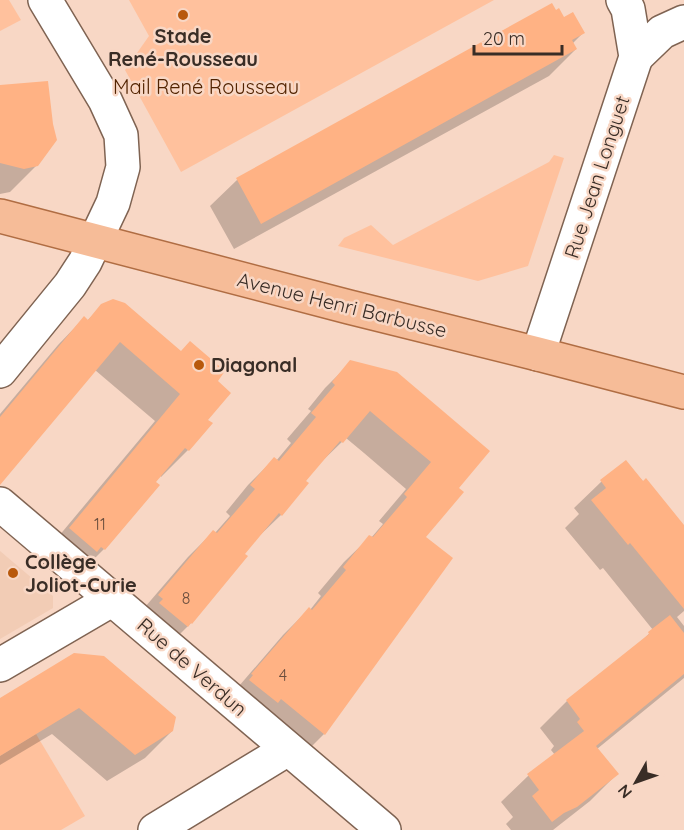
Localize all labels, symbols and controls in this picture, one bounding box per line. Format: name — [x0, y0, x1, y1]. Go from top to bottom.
marker: Stade René-Rousseau — [176, 8, 190, 22]
scale bar — [474, 18, 562, 56]
place label: Stade René-Rousseau — [108, 23, 258, 71]
text: 20 m — [483, 27, 525, 50]
park label: Mail René Rousseau — [113, 74, 299, 99]
street label: Rue Jean Longuet — [558, 92, 635, 261]
street label: Avenue Henri Barbusse — [235, 266, 449, 343]
place label: Diagonal — [211, 352, 297, 377]
marker: Diagonal — [192, 358, 206, 372]
house number: 11 — [94, 514, 106, 534]
place label: Collège Joliot-Curie — [25, 549, 137, 597]
marker: Collège Joliot-Curie — [6, 566, 20, 580]
house number: 8 — [182, 588, 190, 608]
street label: Rue de Verdun — [132, 612, 252, 721]
house number: 4 — [279, 665, 287, 685]
north arrow — [606, 752, 666, 812]
text: N — [613, 781, 636, 803]

